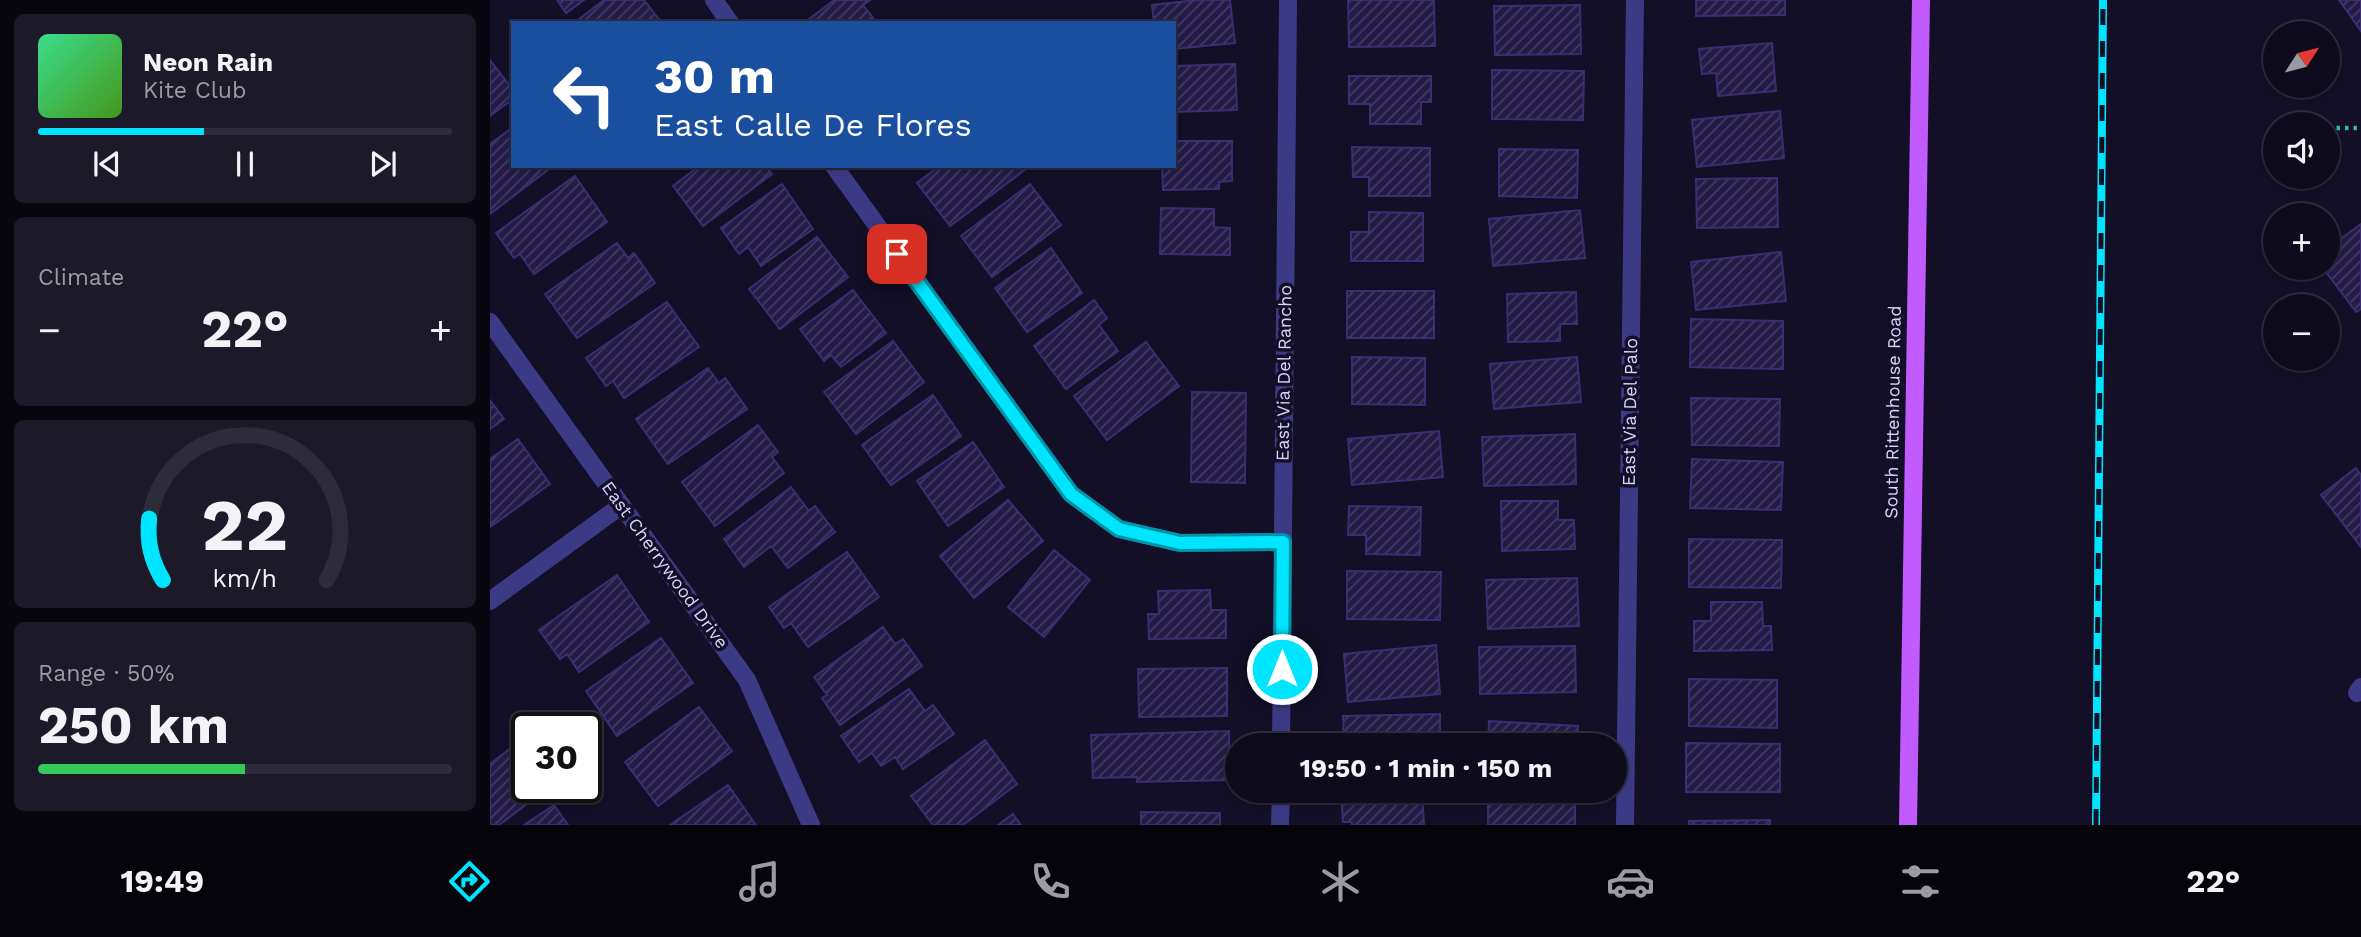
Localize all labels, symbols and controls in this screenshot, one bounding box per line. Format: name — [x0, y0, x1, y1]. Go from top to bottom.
north arrow — [2263, 21, 2340, 98]
map controls — [2263, 21, 2340, 371]
text: Neon Rain — [143, 47, 273, 77]
text: 30 m — [654, 47, 775, 105]
icon: left — [539, 49, 630, 140]
text: Kite Club — [143, 77, 246, 104]
text: East Calle De Flores — [654, 106, 972, 144]
button: sound — [2263, 112, 2340, 189]
icon: previous — [88, 145, 126, 183]
icon: pause — [226, 145, 264, 183]
icon: next — [364, 145, 402, 183]
button: + — [2263, 203, 2340, 280]
pin — [867, 224, 927, 284]
icon: arrive — [878, 235, 916, 273]
text: Climate — [38, 264, 124, 291]
street label: East Via Del Rancho — [1271, 285, 1296, 461]
button: − — [2263, 294, 2340, 371]
text: 22° — [201, 299, 289, 360]
street label: South Rittenhouse Road — [1880, 305, 1905, 519]
text: − — [38, 308, 61, 352]
text: + — [429, 308, 452, 352]
street label: East Via Del Palo — [1618, 338, 1641, 486]
street label: East Cherrywood Drive — [598, 477, 733, 652]
text: 22 — [202, 482, 288, 568]
text: km/h — [213, 564, 277, 593]
position arrow — [1245, 632, 1319, 706]
text: Range · 50% — [38, 660, 174, 687]
text: 250 km — [38, 695, 229, 756]
speed limit sign: 30 — [511, 712, 602, 803]
text: 19:50 · 1 min · 150 m — [1300, 753, 1552, 783]
icon: directions — [445, 857, 494, 906]
icon: music — [735, 857, 784, 906]
icon: phone — [1026, 857, 1075, 906]
icon: climate — [1316, 857, 1365, 906]
icon: car — [1606, 857, 1655, 906]
icon: filters — [1896, 857, 1945, 906]
text: 19:49 — [121, 862, 204, 900]
text: 22° — [2186, 862, 2240, 900]

